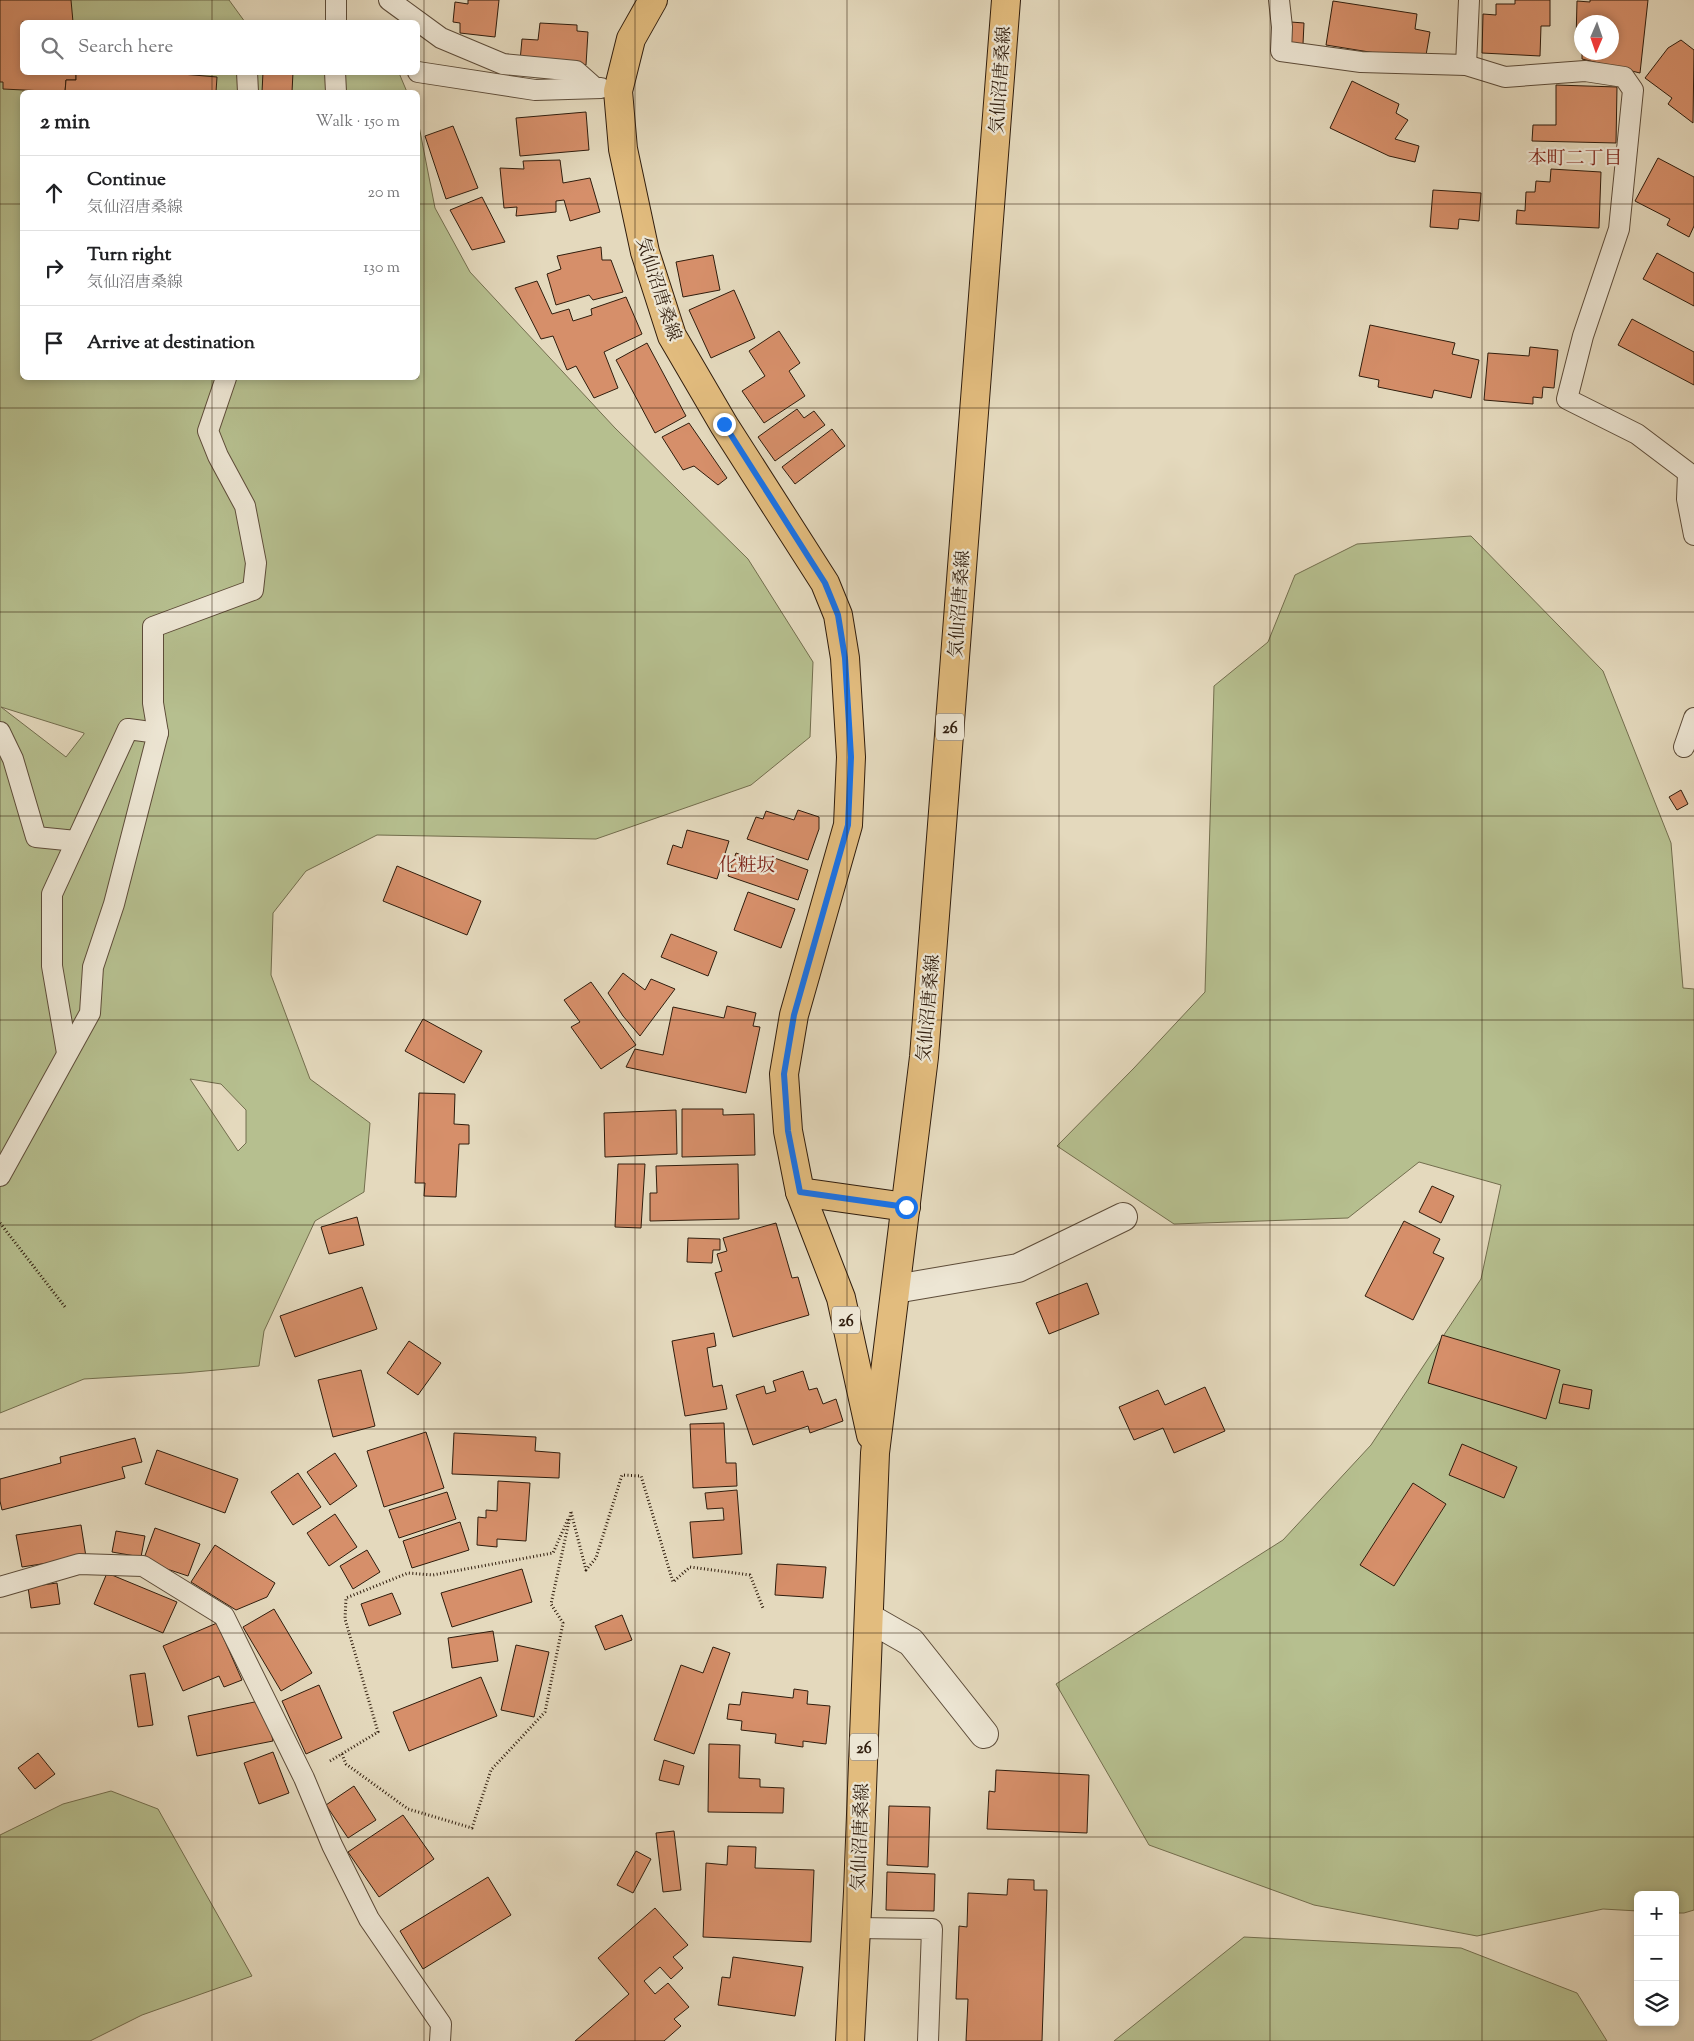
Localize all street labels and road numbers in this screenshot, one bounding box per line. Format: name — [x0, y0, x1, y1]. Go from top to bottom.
street label: 気仙沼唐桑線 — [985, 25, 1019, 135]
street label: 気仙沼唐桑線 — [628, 234, 686, 345]
street label: 気仙沼唐桑線 — [944, 549, 978, 659]
road number: 26 — [936, 714, 964, 740]
street label: 気仙沼唐桑線 — [912, 953, 948, 1063]
road number: 26 — [832, 1306, 860, 1334]
road number: 26 — [850, 1734, 878, 1760]
street label: 気仙沼唐桑線 — [847, 1783, 877, 1891]

